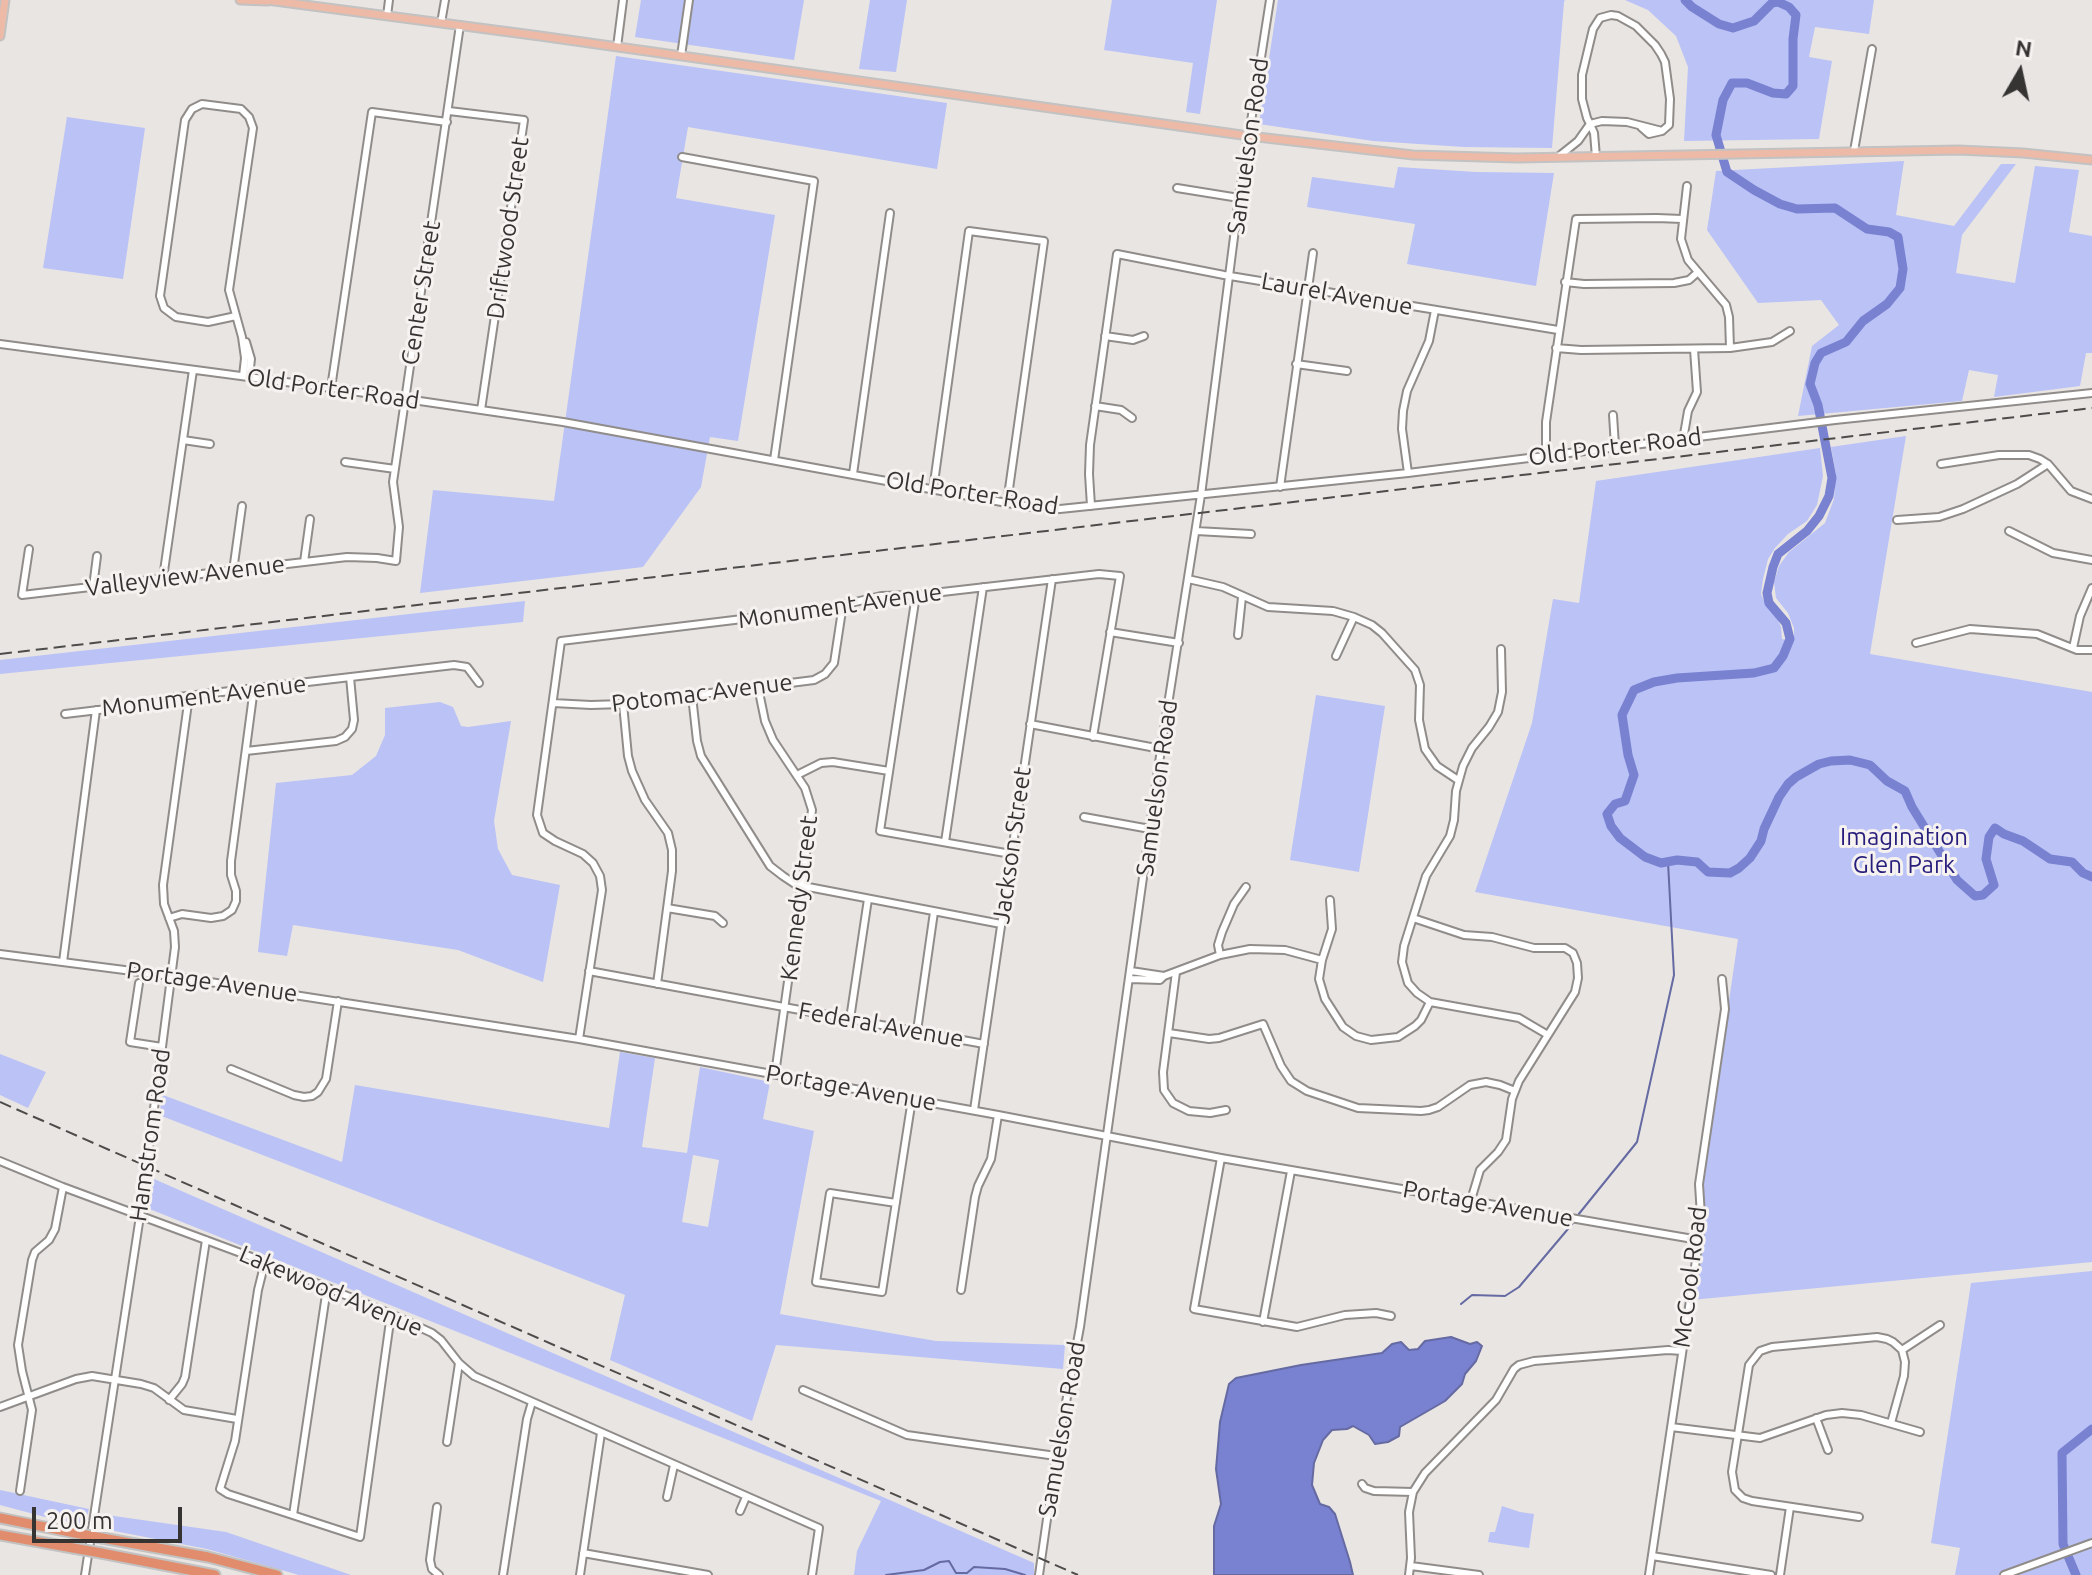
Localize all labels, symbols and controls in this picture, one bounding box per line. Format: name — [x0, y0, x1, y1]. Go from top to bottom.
north arrow — [1980, 32, 2060, 112]
text: N — [2014, 34, 2034, 61]
street label: Samuelson Road — [1221, 56, 1275, 236]
street label: Driftwood Street — [481, 135, 535, 321]
street label: Center Street — [395, 219, 447, 367]
street label: Laurel Avenue — [1259, 267, 1415, 321]
street label: Old Porter Road — [245, 363, 421, 415]
street label: Old Porter Road — [1527, 422, 1703, 472]
street label: Old Porter Road — [884, 465, 1060, 521]
street label: Valleyview Avenue — [84, 549, 286, 603]
street label: Monument Avenue — [736, 577, 944, 635]
street label: Potomac Avenue — [610, 668, 794, 718]
street label: Monument Avenue — [100, 669, 308, 723]
street label: Samuelson Road — [1130, 698, 1184, 878]
street label: Jackson Street — [987, 765, 1037, 925]
street label: Kennedy Street — [775, 814, 823, 982]
park label: Imagination Glen Park — [1840, 823, 1968, 879]
street label: Portage Avenue — [125, 956, 299, 1008]
street label: Federal Avenue — [796, 996, 966, 1054]
street label: Hamstrom Road — [124, 1047, 176, 1223]
street label: Portage Avenue — [764, 1059, 938, 1117]
street label: Portage Avenue — [1401, 1175, 1575, 1233]
street label: McCool Road — [1667, 1205, 1713, 1349]
street label: Lakewood Avenue — [235, 1239, 427, 1343]
street label: Samuelson Road — [1032, 1339, 1092, 1519]
scale bar — [36, 1491, 186, 1541]
text: 200 m — [46, 1507, 113, 1534]

